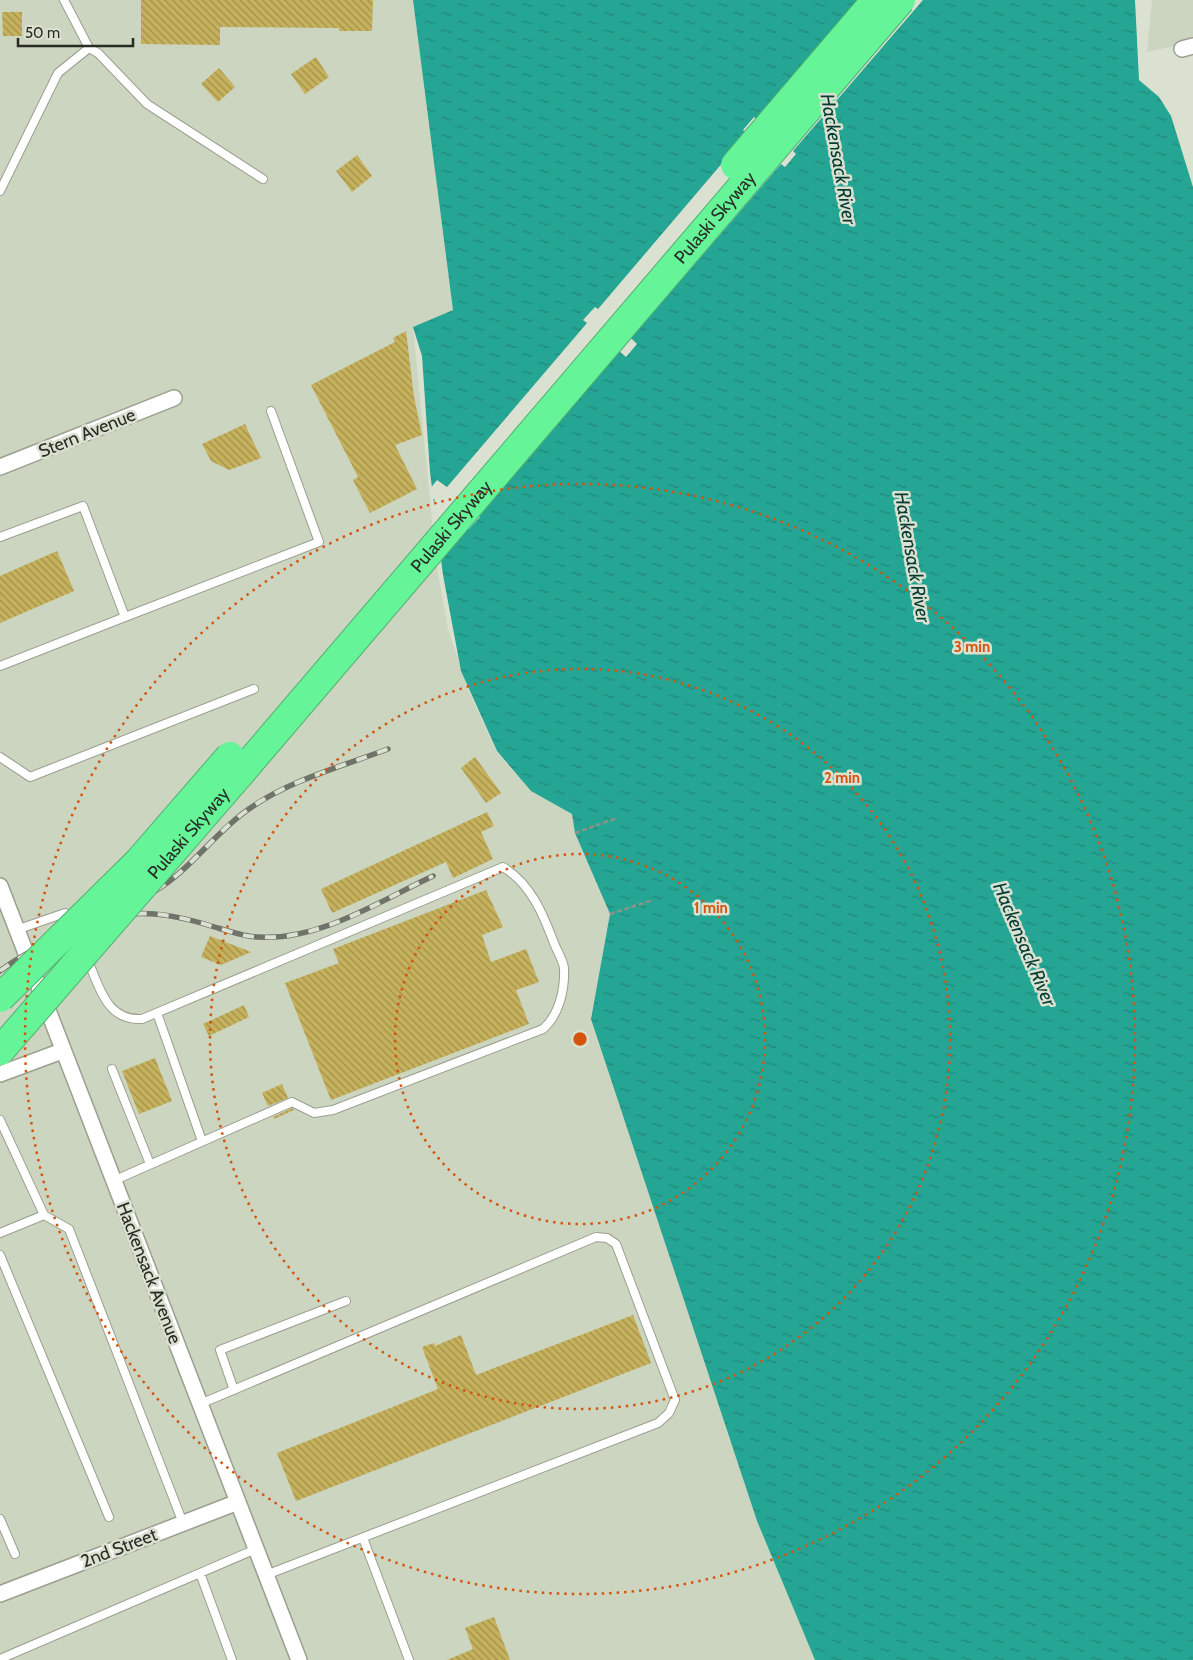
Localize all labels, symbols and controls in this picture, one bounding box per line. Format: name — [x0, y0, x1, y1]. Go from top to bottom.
scale bar — [18, 15, 132, 47]
text: 50 m — [25, 24, 60, 42]
water label: Hackensack River — [816, 92, 862, 227]
street label: Pulaski Skyway — [670, 167, 760, 268]
street label: Stern Avenue — [35, 404, 139, 462]
street label: Pulaski Skyway — [406, 476, 497, 577]
water label: Hackensack River — [890, 490, 936, 625]
text: 3 min — [954, 638, 990, 656]
text: 2 min — [824, 769, 860, 787]
street label: Pulaski Skyway — [143, 783, 234, 884]
water label: Hackensack River — [988, 879, 1061, 1011]
text: 1 min — [694, 899, 728, 917]
centre of rings — [571, 1030, 589, 1048]
street label: Hackensack Avenue — [112, 1199, 186, 1347]
street label: 2nd Street — [78, 1523, 160, 1573]

